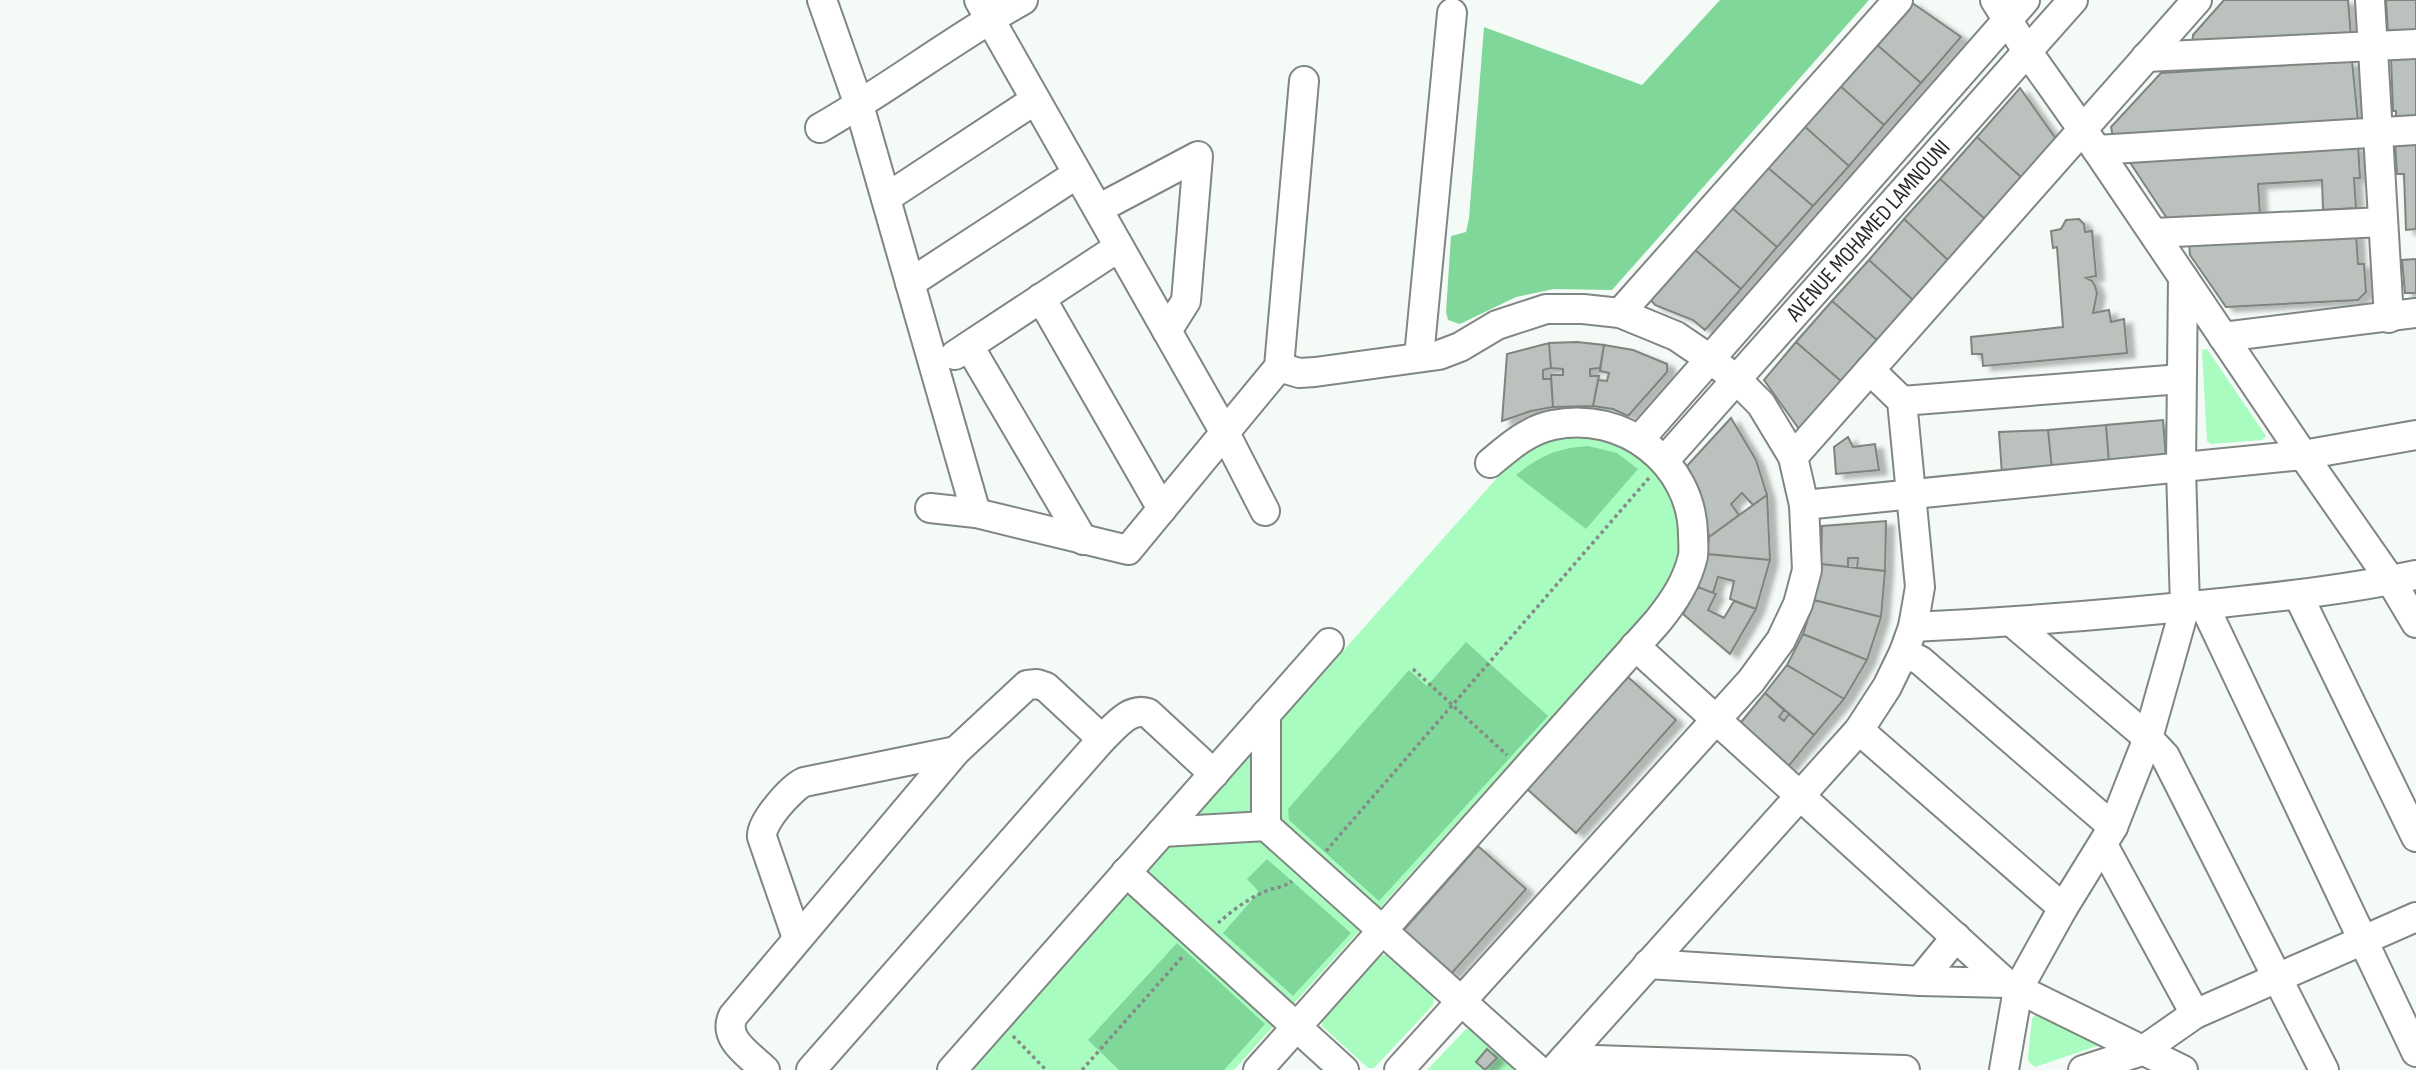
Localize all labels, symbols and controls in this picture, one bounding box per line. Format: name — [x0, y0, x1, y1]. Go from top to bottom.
street label: AVENUE MOHAMED LAMNOUNI — [1780, 134, 1956, 328]

